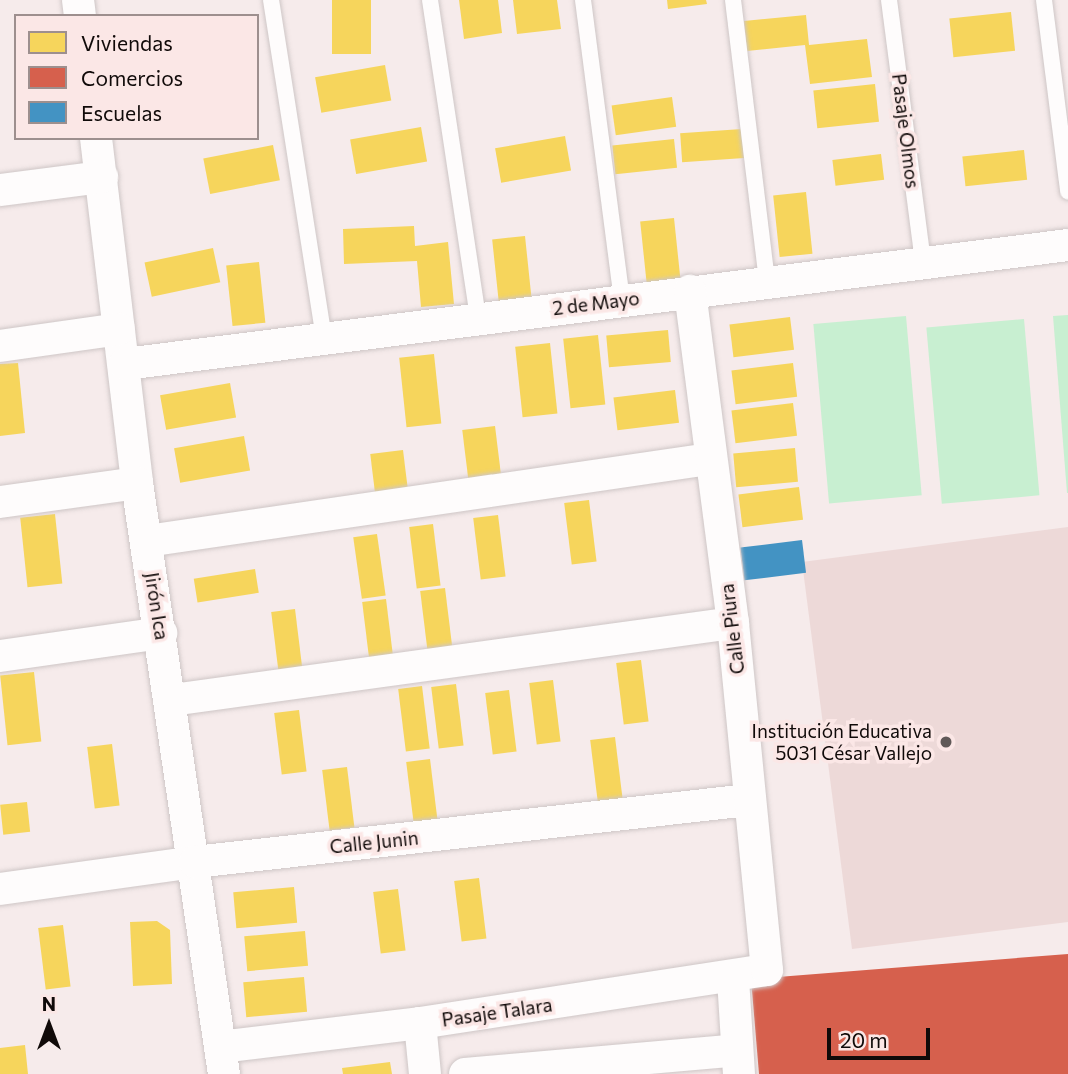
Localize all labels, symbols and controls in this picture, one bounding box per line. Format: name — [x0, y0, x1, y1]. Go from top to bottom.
legend — [14, 14, 259, 140]
text: Viviendas — [81, 30, 173, 55]
text: Comercios — [81, 65, 183, 90]
street label: Pasaje Olmos — [888, 72, 924, 190]
text: Escuelas — [81, 100, 162, 125]
street label: 2 de Mayo — [551, 286, 641, 320]
street label: Jirón Ica — [140, 571, 174, 641]
street label: Calle Piura — [715, 582, 749, 676]
place label: Institución Educativa 5031 César Vallejo — [752, 720, 932, 764]
marker: Institución Educativa 5031 César Vallejo — [938, 734, 954, 750]
street label: Calle Junin — [329, 826, 419, 858]
north arrow — [14, 990, 84, 1060]
text: N — [42, 992, 56, 1015]
street label: Pasaje Talara — [440, 993, 554, 1031]
scale bar — [830, 1014, 933, 1058]
text: 20 m — [840, 1027, 888, 1052]

